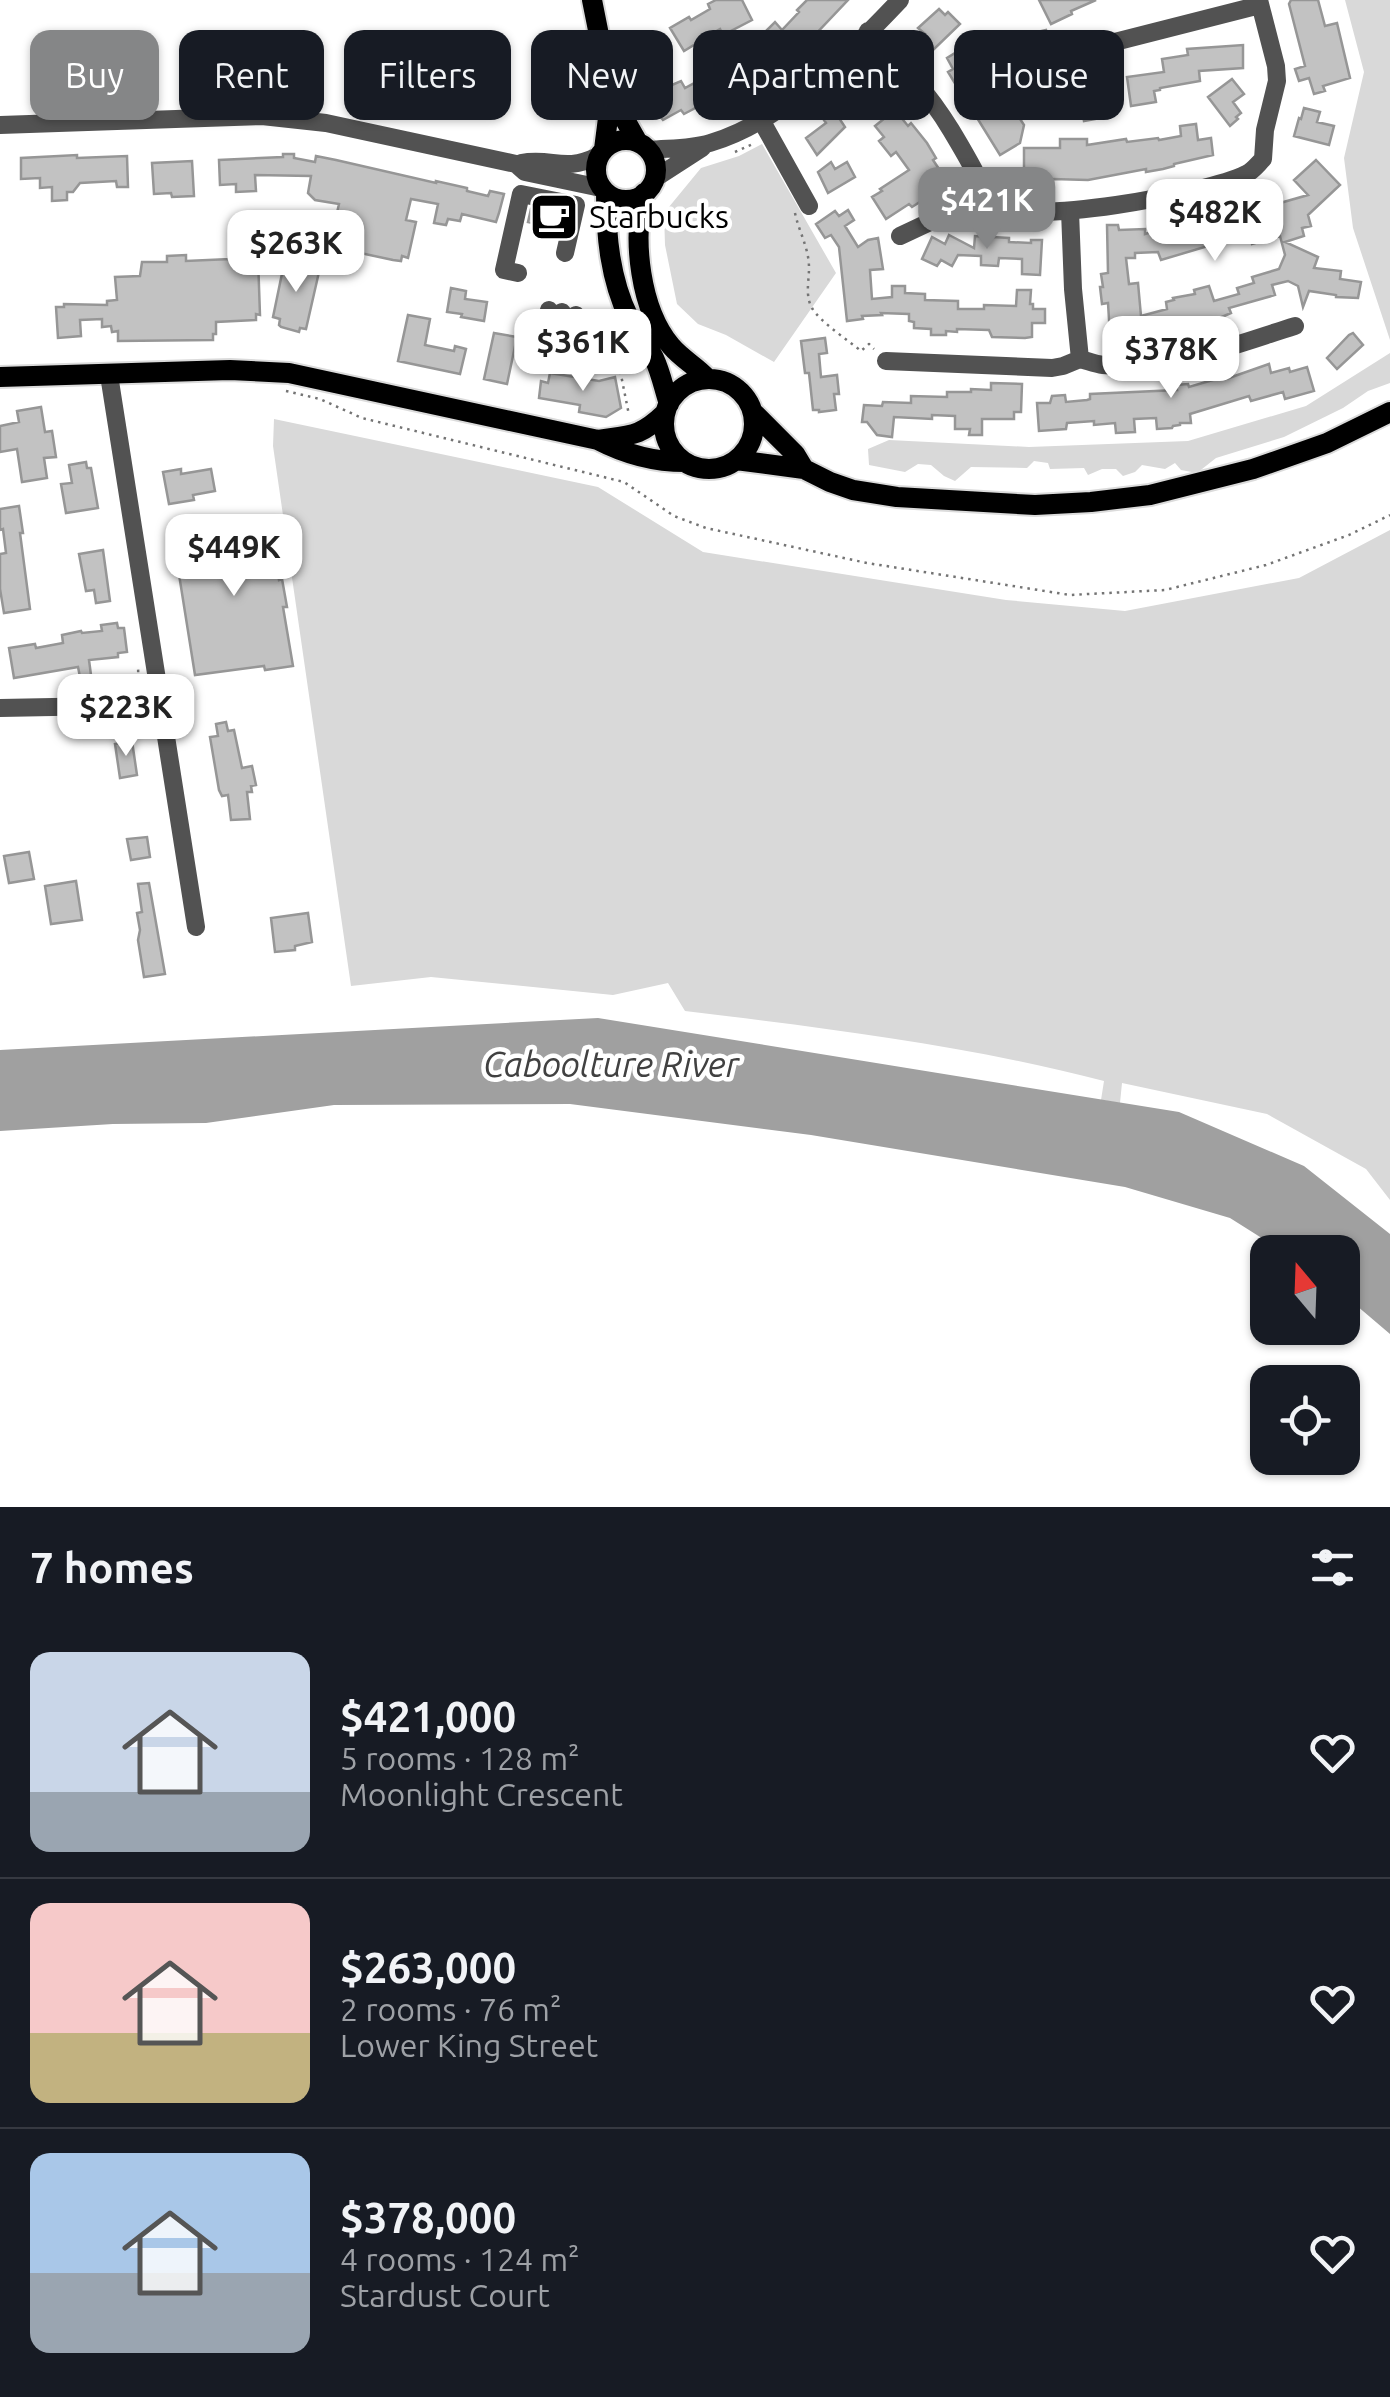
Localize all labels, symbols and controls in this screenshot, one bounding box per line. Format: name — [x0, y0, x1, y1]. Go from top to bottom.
chip: Buy — [30, 30, 159, 120]
chip: Rent — [179, 30, 324, 120]
chip: Filters — [344, 30, 511, 120]
chip: New — [531, 30, 673, 120]
chip: Apartment — [693, 30, 934, 120]
chip: House — [954, 30, 1124, 120]
pin: $421K — [917, 167, 1057, 252]
pin: $482K — [1145, 179, 1285, 264]
text: $421K — [940, 181, 1034, 217]
cafe icon: Starbucks — [528, 191, 580, 243]
text: $482K — [1168, 193, 1262, 229]
place label: Starbucks — [589, 198, 729, 234]
pin: $263K — [226, 210, 366, 295]
text: $263K — [249, 224, 343, 260]
pin: $361K — [513, 309, 653, 394]
pin: $378K — [1101, 316, 1241, 401]
text: $361K — [536, 323, 630, 359]
text: $378K — [1124, 330, 1218, 366]
pin: $449K — [164, 514, 304, 599]
text: $449K — [187, 528, 281, 564]
pin: $223K — [56, 674, 196, 759]
text: $223K — [79, 688, 173, 724]
water label: Caboolture River — [483, 1044, 741, 1084]
north arrow — [1250, 1235, 1360, 1345]
map controls — [1250, 1235, 1360, 1475]
button: locate — [1250, 1365, 1360, 1475]
icon: filters — [1305, 1540, 1360, 1595]
text: 7 homes — [30, 1544, 194, 1591]
icon: home — [110, 1692, 230, 1812]
text: $421,000 — [340, 1693, 516, 1740]
icon: heart — [1305, 1725, 1360, 1780]
text: 5 rooms · 128 m² — [340, 1740, 580, 1776]
text: Moonlight Crescent — [340, 1776, 623, 1812]
icon: home — [110, 1943, 230, 2063]
text: $263,000 — [340, 1944, 516, 1991]
icon: heart — [1305, 1976, 1360, 2031]
text: 2 rooms · 76 m² — [340, 1991, 561, 2027]
text: Lower King Street — [340, 2027, 598, 2063]
icon: home — [110, 2193, 230, 2313]
text: $378,000 — [340, 2194, 516, 2241]
icon: heart — [1305, 2226, 1360, 2281]
text: 4 rooms · 124 m² — [340, 2241, 580, 2277]
text: Stardust Court — [340, 2277, 550, 2313]

